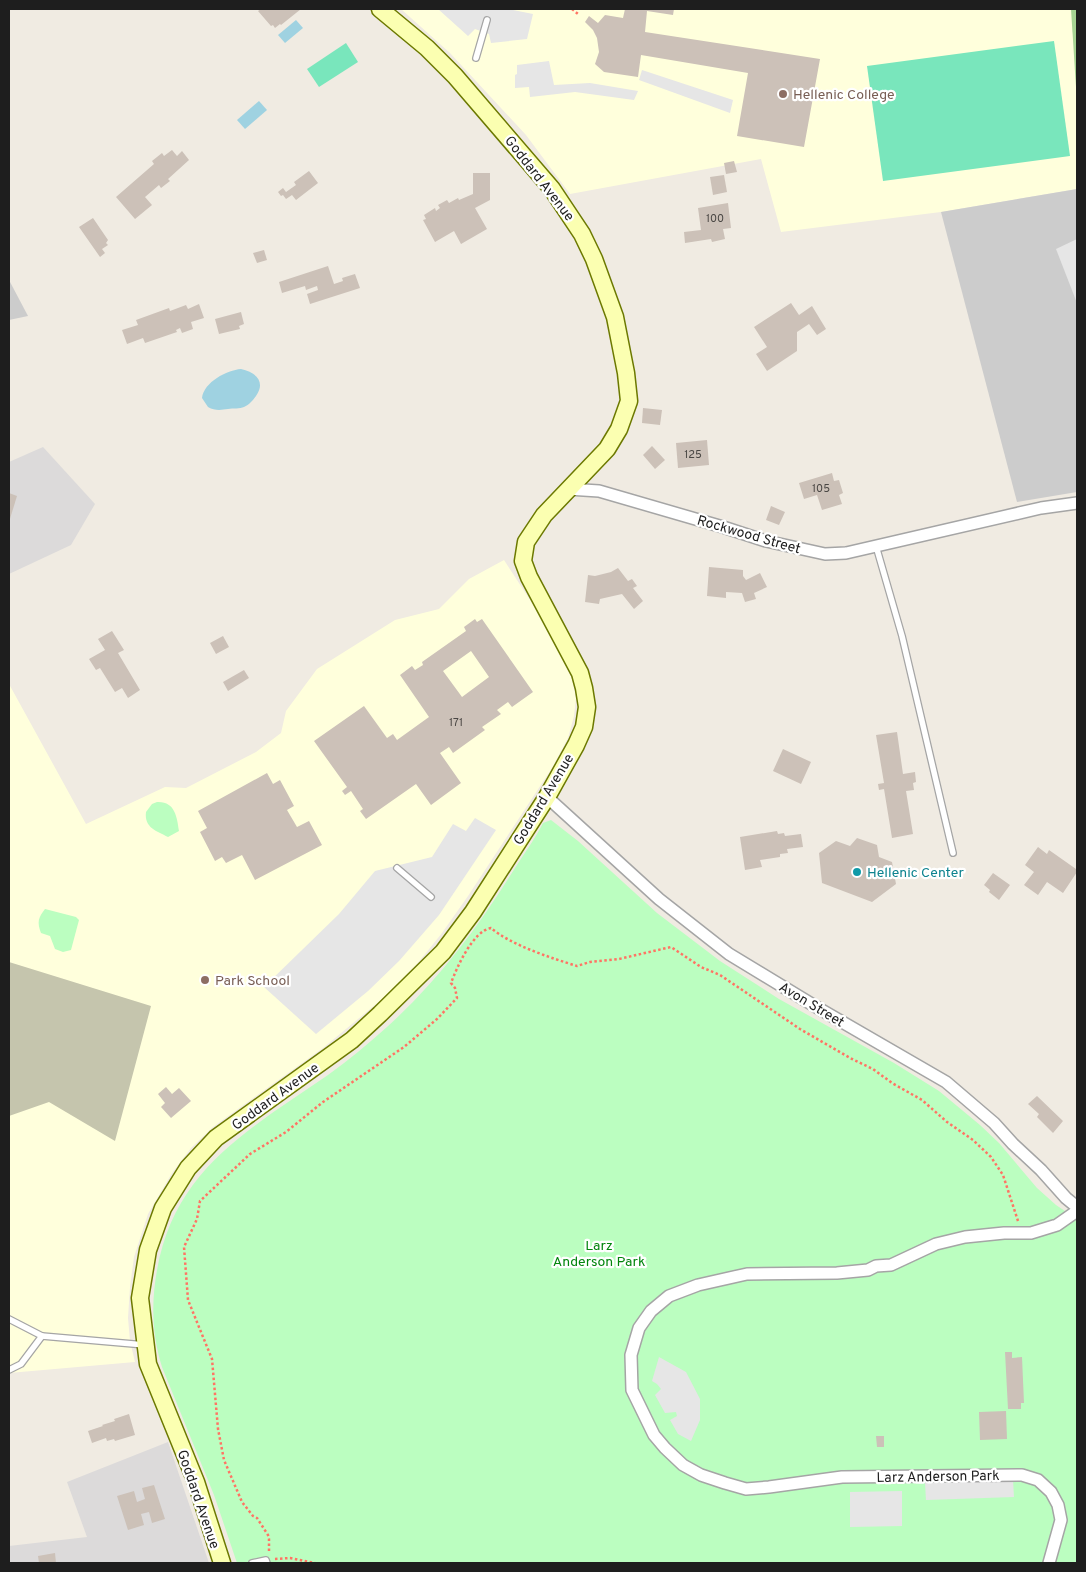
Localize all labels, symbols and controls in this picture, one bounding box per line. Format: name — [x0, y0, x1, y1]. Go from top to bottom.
place label: Hellenic College — [793, 87, 895, 104]
marker: Hellenic College — [777, 88, 789, 100]
street label: Goddard Avenue — [500, 133, 577, 225]
house number: 100 — [706, 212, 724, 226]
house number: 125 — [684, 448, 702, 462]
house number: 105 — [812, 482, 830, 496]
street label: Rockwood Street — [695, 513, 802, 558]
house number: 171 — [449, 716, 463, 730]
street label: Goddard Avenue — [510, 751, 578, 848]
place label: Hellenic Center — [867, 865, 964, 882]
marker: Hellenic Center — [851, 866, 863, 878]
place label: Park School — [215, 973, 290, 990]
marker: Park School — [199, 974, 211, 986]
street label: Avon Street — [775, 979, 847, 1031]
street label: Goddard Avenue — [229, 1060, 323, 1134]
park label: Larz Anderson Park — [553, 1238, 645, 1271]
street label: Goddard Avenue — [173, 1448, 222, 1551]
street label: Larz Anderson Park — [876, 1468, 1000, 1487]

